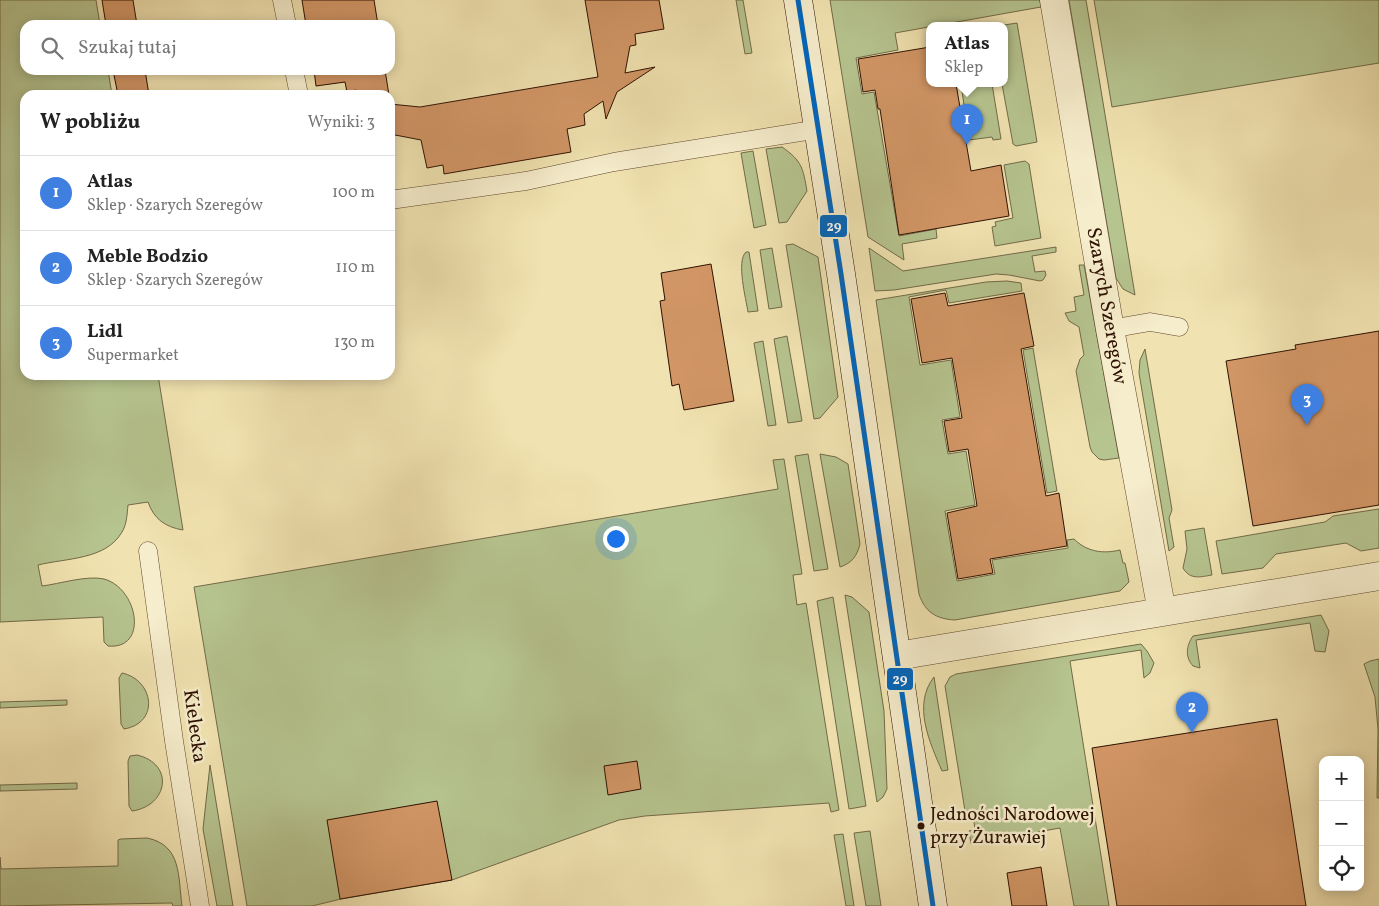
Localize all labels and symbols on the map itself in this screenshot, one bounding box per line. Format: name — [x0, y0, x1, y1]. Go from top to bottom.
pin: 1 — [951, 104, 983, 145]
line badge: 29 — [819, 214, 848, 238]
text: 29 — [827, 218, 842, 237]
street label: Szarych Szeregów — [1078, 225, 1134, 387]
pin: 3 — [1291, 384, 1323, 425]
your location — [603, 526, 629, 552]
line badge: 29 — [886, 667, 914, 691]
text: 29 — [893, 671, 908, 690]
street label: Kielecka — [175, 687, 213, 765]
pin: 2 — [1176, 692, 1208, 733]
place label: Jedności Narodowej przy Żurawiej — [930, 802, 1095, 851]
marker: Jedności Narodowej przy Żurawiej — [916, 821, 926, 831]

